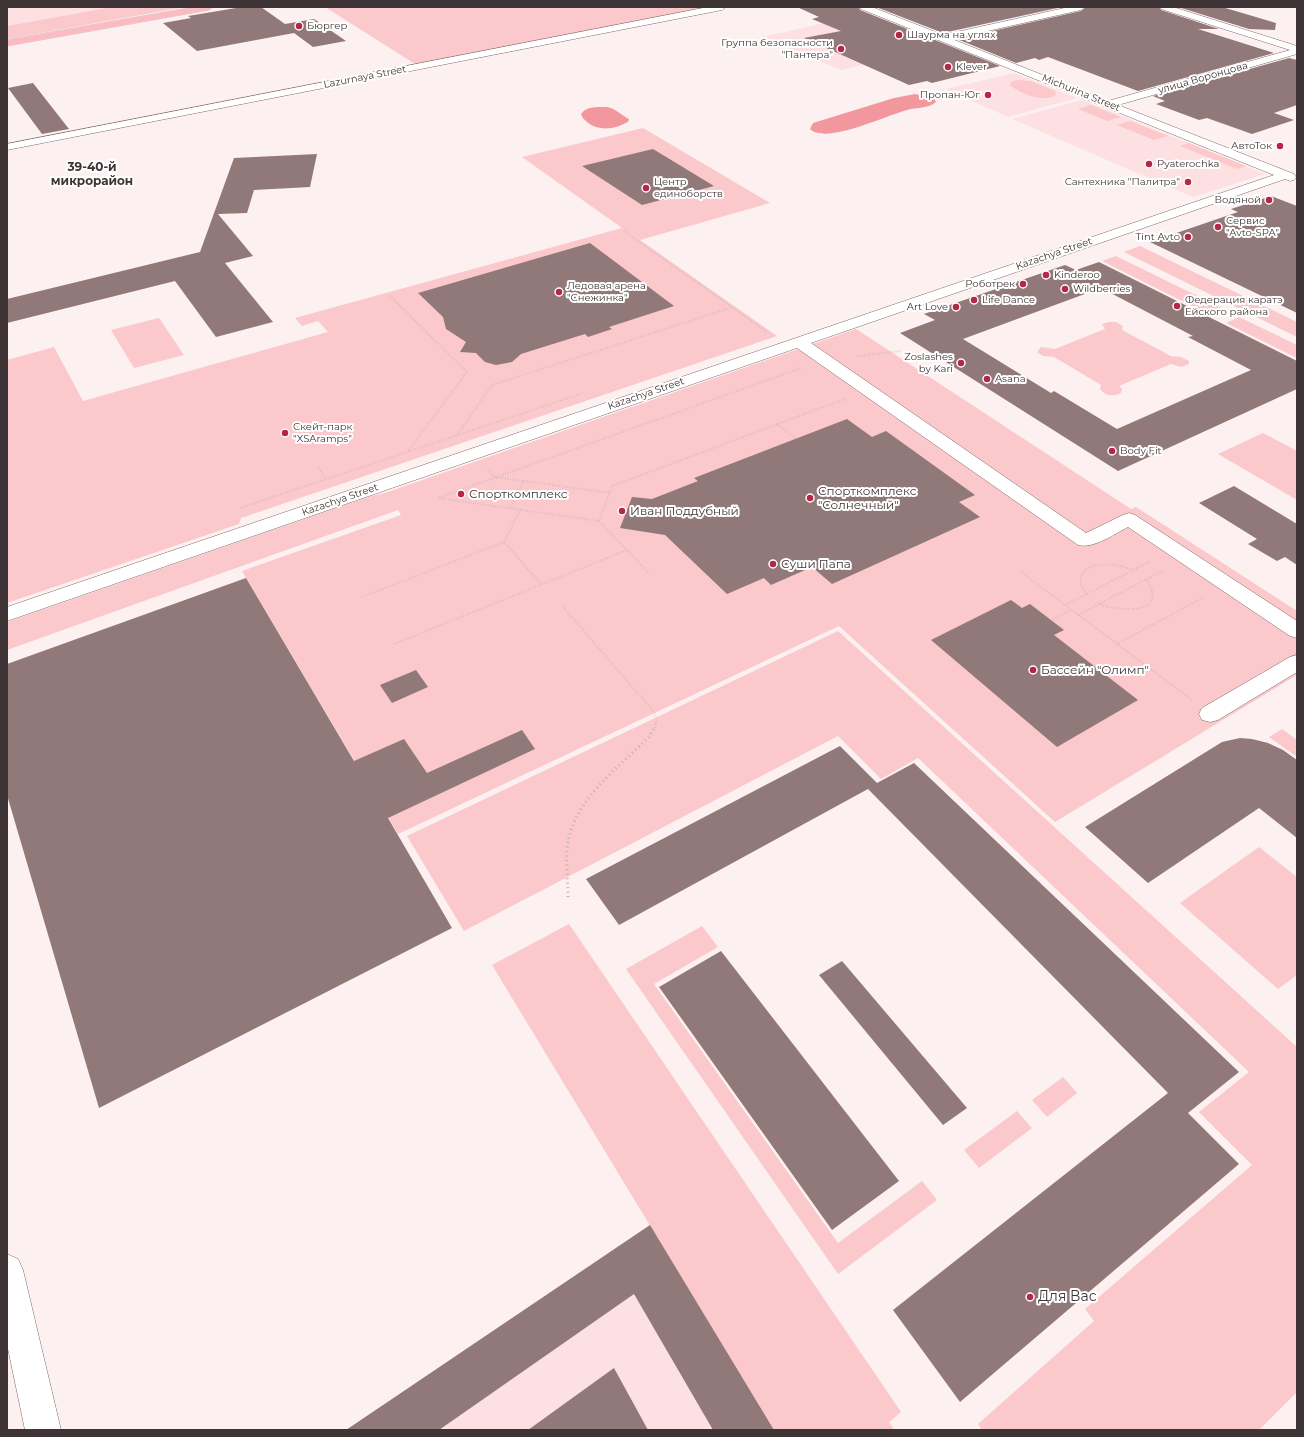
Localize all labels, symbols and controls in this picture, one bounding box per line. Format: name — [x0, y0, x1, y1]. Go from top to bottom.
place label: Бюргер — [307, 20, 347, 32]
marker: Бюргер — [294, 21, 304, 31]
place label: Шаурма на углях — [907, 29, 995, 41]
marker: Шаурма на углях — [894, 30, 904, 40]
place label: Группа безопасности "Пантера" — [721, 37, 833, 60]
marker: Группа безопасности "Пантера" — [836, 44, 846, 54]
street label: улица Воронцова — [1157, 59, 1249, 97]
place label: Klever — [956, 61, 987, 73]
marker: Klever — [943, 62, 953, 72]
street label: Lazurnaya Street — [323, 63, 407, 91]
street label: Michurina Street — [1040, 72, 1122, 114]
place label: Пропан-Юг — [920, 89, 980, 101]
marker: Пропан-Юг — [983, 90, 993, 100]
place label: АвтоТок — [1231, 140, 1272, 152]
marker: АвтоТок — [1275, 141, 1285, 151]
place label: Pyaterochka — [1157, 158, 1219, 170]
marker: Pyaterochka — [1144, 159, 1154, 169]
district label: 39-40-й микрорайон — [51, 160, 133, 188]
place label: Центр единоборств — [654, 176, 723, 200]
place label: Сантехника "Палитра" — [1065, 176, 1180, 188]
marker: Сантехника "Палитра" — [1183, 177, 1193, 187]
marker: Центр единоборств — [641, 183, 651, 193]
place label: Водяной — [1215, 194, 1261, 206]
marker: Водяной — [1264, 195, 1274, 205]
place label: Сервис "Avto-SPA" — [1226, 215, 1279, 238]
marker: Сервис "Avto-SPA" — [1213, 222, 1223, 232]
place label: Tint Avto — [1136, 231, 1180, 243]
marker: Tint Avto — [1183, 232, 1193, 242]
street label: Kazachya Street — [1014, 235, 1094, 273]
place label: Kinderoo — [1054, 269, 1100, 281]
marker: Kinderoo — [1041, 270, 1051, 280]
place label: Роботрек — [965, 278, 1015, 290]
marker: Роботрек — [1018, 279, 1028, 289]
place label: Ледовая арена "Снежинка" — [567, 280, 646, 304]
place label: Wildberries — [1073, 283, 1130, 295]
marker: Wildberries — [1060, 284, 1070, 294]
marker: Ледовая арена "Снежинка" — [554, 287, 564, 297]
place label: Life Dance — [982, 294, 1035, 306]
place label: Федерация каратэ Ейского района — [1185, 294, 1283, 318]
marker: Life Dance — [969, 295, 979, 305]
place label: Art Love — [907, 301, 948, 313]
marker: Федерация каратэ Ейского района — [1172, 301, 1182, 311]
marker: Art Love — [951, 302, 961, 312]
place label: Zoslashes by Kari — [904, 351, 953, 374]
marker: Zoslashes by Kari — [956, 358, 966, 368]
place label: Asana — [995, 373, 1026, 385]
marker: Asana — [982, 374, 992, 384]
street label: Kazachya Street — [606, 375, 686, 413]
place label: Скейт-парк "XSAramps" — [293, 421, 352, 444]
marker: Скейт-парк "XSAramps" — [280, 428, 290, 438]
place label: Body Fit — [1120, 445, 1162, 457]
marker: Body Fit — [1107, 446, 1117, 456]
street label: Kazachya Street — [300, 481, 380, 519]
place label: Спорткомплекс "Солнечный" — [818, 484, 916, 512]
place label: Спорткомплекс — [469, 487, 567, 501]
marker: Спорткомплекс — [456, 489, 466, 499]
marker: Спорткомплекс "Солнечный" — [805, 493, 815, 503]
place label: Иван Поддубный — [630, 504, 739, 518]
marker: Иван Поддубный — [617, 506, 627, 516]
place label: Суши Папа — [781, 557, 851, 571]
marker: Суши Папа — [768, 559, 778, 569]
place label: Бассейн "Олимп" — [1041, 663, 1149, 677]
marker: Бассейн "Олимп" — [1028, 665, 1038, 675]
place label: Для Вас — [1038, 1289, 1097, 1305]
marker: Для Вас — [1025, 1292, 1035, 1302]

